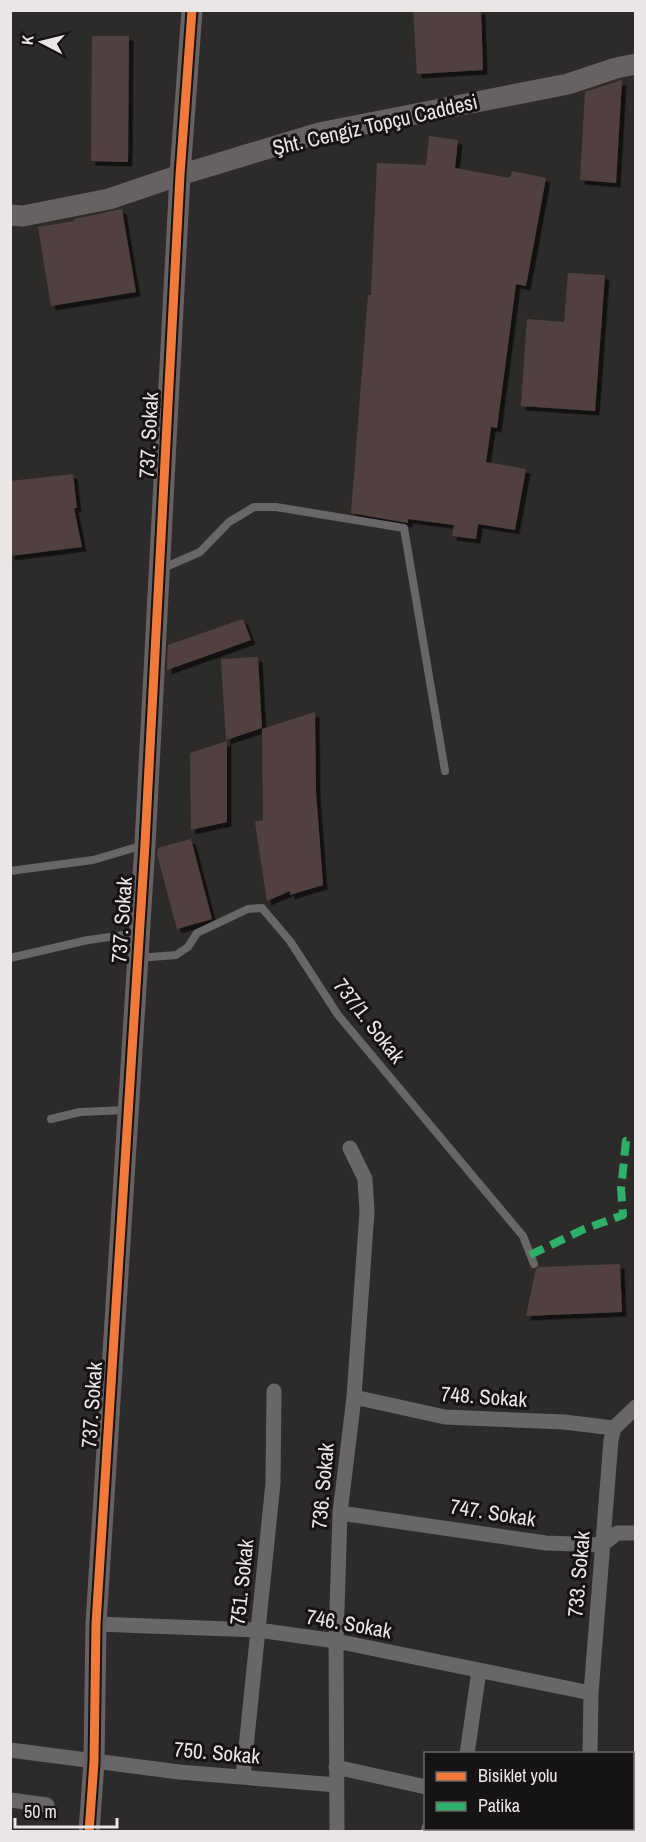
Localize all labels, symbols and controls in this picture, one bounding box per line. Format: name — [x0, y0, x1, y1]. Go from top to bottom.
north arrow — [12, 12, 72, 72]
text: K — [16, 34, 39, 46]
street label: Şht. Cengiz Topçu Caddesi — [270, 87, 480, 162]
street label: 737. Sokak — [132, 391, 165, 479]
street label: 737. Sokak — [104, 876, 139, 964]
street label: 737/1. Sokak — [327, 972, 412, 1070]
street label: 737. Sokak — [74, 1361, 109, 1449]
street label: 748. Sokak — [440, 1379, 528, 1414]
street label: 736. Sokak — [304, 1441, 341, 1530]
street label: 747. Sokak — [448, 1491, 538, 1534]
street label: 733. Sokak — [560, 1529, 597, 1618]
street label: 751. Sokak — [223, 1537, 260, 1626]
street label: 746. Sokak — [304, 1602, 394, 1645]
street label: 750. Sokak — [173, 1734, 262, 1771]
legend — [424, 1752, 634, 1830]
text: Bisiklet yolu — [478, 1763, 558, 1788]
scale bar — [15, 1791, 117, 1829]
text: Patika — [478, 1793, 520, 1818]
text: 50 m — [24, 1799, 57, 1824]

